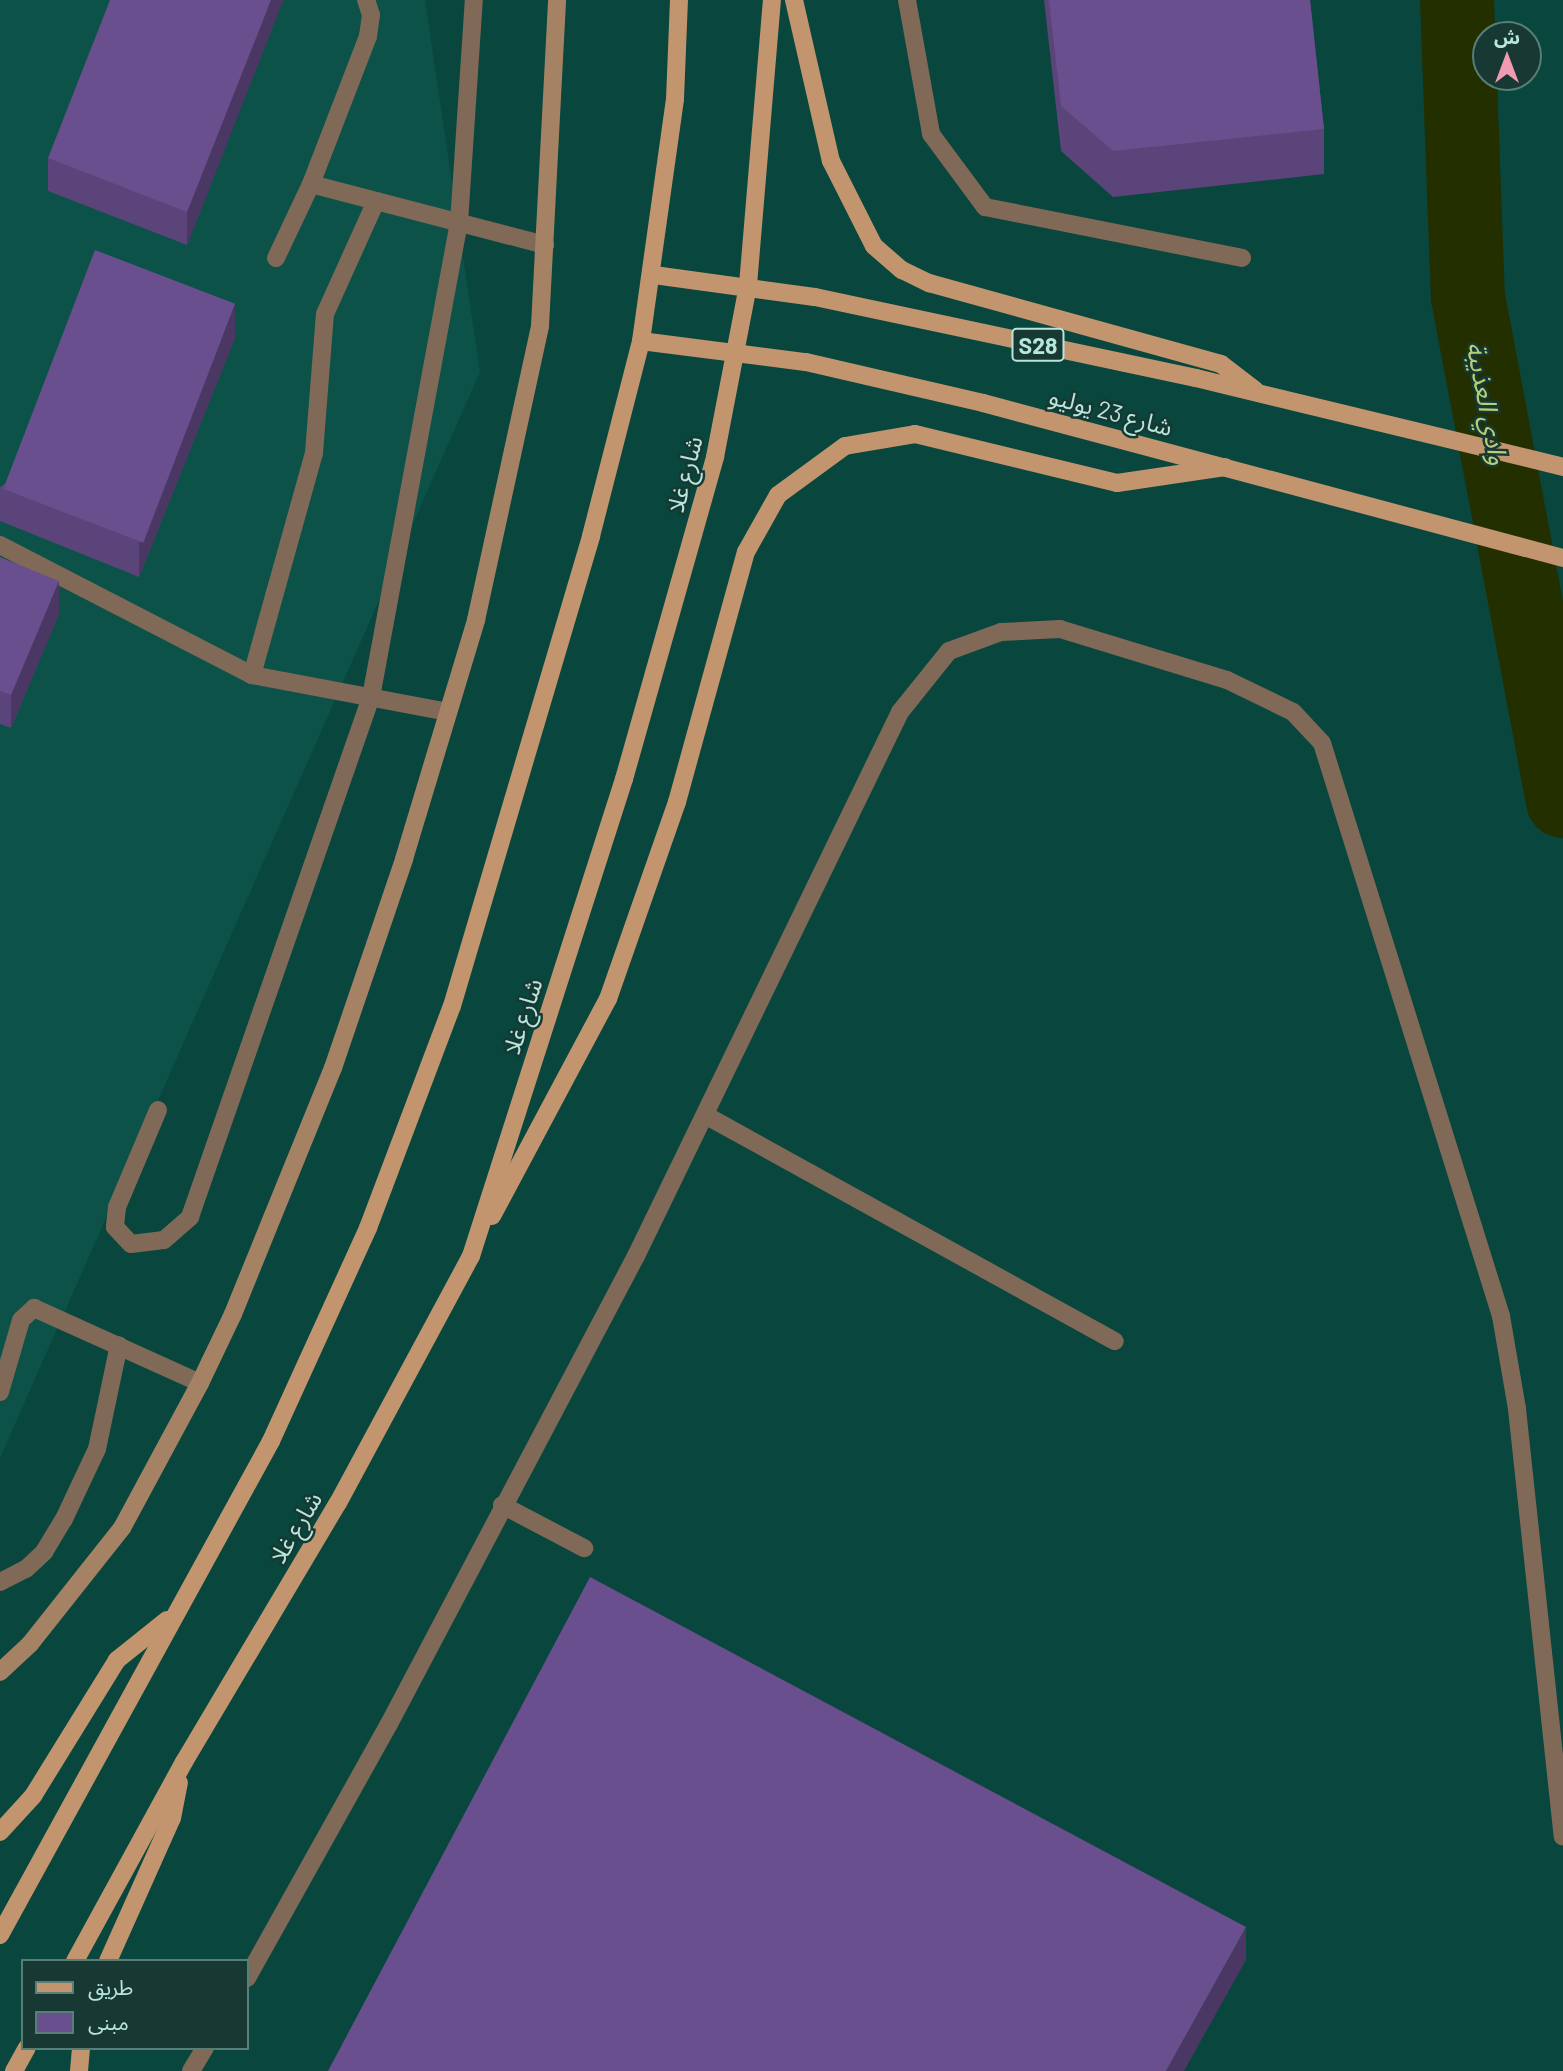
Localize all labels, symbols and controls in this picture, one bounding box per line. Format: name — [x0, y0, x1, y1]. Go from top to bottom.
north arrow — [1472, 21, 1542, 91]
text: ش — [1494, 25, 1520, 48]
road number: S28 — [1010, 326, 1066, 364]
water label: وادي العذيبة — [1461, 339, 1515, 467]
street label: شارع 23 يوليو — [1046, 381, 1176, 441]
street label: شارع غلا — [660, 433, 708, 515]
street label: شارع غلا — [496, 974, 548, 1058]
street label: شارع غلا — [263, 1486, 327, 1568]
legend — [21, 1959, 248, 2050]
text: طريق — [88, 1974, 133, 1999]
text: مبنى — [88, 2009, 129, 2034]

